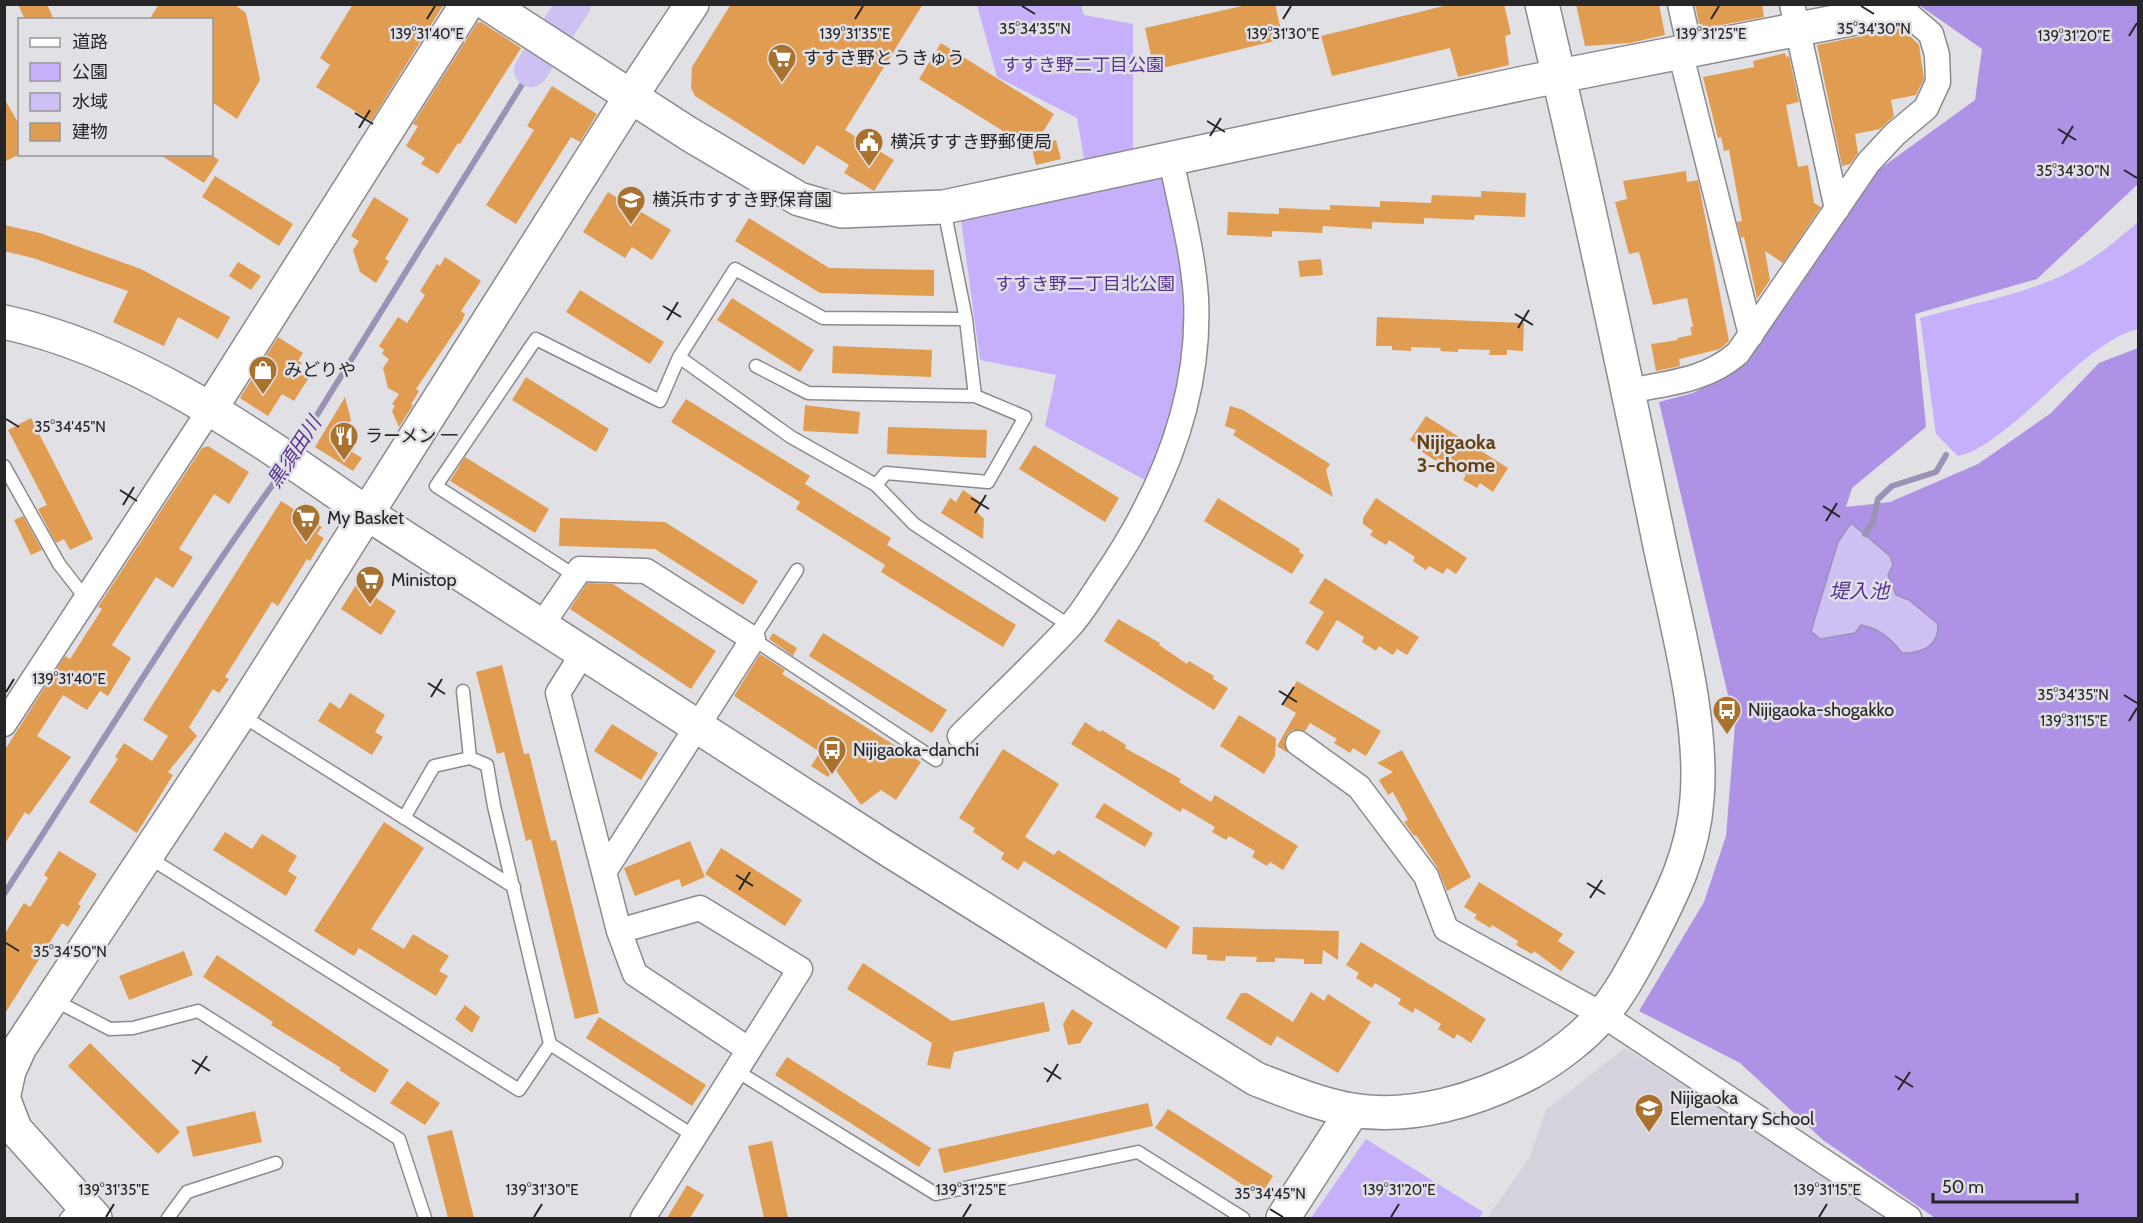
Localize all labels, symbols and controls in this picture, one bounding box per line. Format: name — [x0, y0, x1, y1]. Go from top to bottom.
legend — [18, 18, 213, 156]
text: 35°34'35"N — [999, 20, 1071, 38]
text: 35°34'30"N — [1837, 20, 1911, 38]
text: 139°31'40"E — [390, 25, 464, 43]
text: 139°31'35"E — [820, 25, 890, 43]
text: 139°31'30"E — [1246, 25, 1320, 43]
text: 139°31'25"E — [1676, 25, 1746, 43]
text: 139°31'20"E — [2038, 27, 2110, 45]
text: 道路 — [72, 31, 108, 53]
supermarket icon: すすき野とうきゅう — [766, 42, 798, 84]
place label: すすき野とうきゅう — [803, 47, 965, 69]
park label: すすき野二丁目公園 — [1002, 54, 1164, 76]
text: 公園 — [72, 61, 108, 83]
text: 水域 — [72, 91, 108, 113]
text: 建物 — [72, 121, 108, 143]
public building icon: 横浜すすき野郵便局 — [853, 126, 885, 168]
place label: 横浜すすき野郵便局 — [890, 131, 1052, 153]
text: 35°34'30"N — [2036, 162, 2110, 180]
school or university icon: 横浜市すすき野保育園 — [615, 184, 647, 226]
place label: 横浜市すすき野保育園 — [652, 189, 832, 211]
park label: すすき野二丁目北公園 — [995, 273, 1175, 295]
shop icon: みどりや — [247, 354, 279, 396]
place label: みどりや — [284, 359, 356, 381]
water label: 黒須田川 — [262, 410, 327, 492]
text: 35°34'45"N — [34, 418, 106, 436]
restaurant icon: ラーメン 一 — [328, 420, 360, 462]
place label: ラーメン 一 — [365, 425, 458, 447]
district label: Nijigaoka 3-chome — [1416, 430, 1496, 477]
supermarket icon: My Basket — [290, 502, 322, 544]
place label: My Basket — [327, 507, 404, 529]
supermarket icon: Ministop — [354, 564, 386, 606]
place label: Ministop — [391, 569, 457, 591]
water label: 堤入池 — [1829, 579, 1891, 603]
text: 139°31'40"E — [32, 670, 106, 688]
text: 35°34'35"N — [2037, 686, 2109, 704]
bus stop icon: Nijigaoka-shogakko — [1711, 694, 1743, 736]
place label: Nijigaoka-shogakko — [1748, 699, 1894, 721]
text: 139°31'15"E — [2040, 712, 2108, 730]
bus stop icon: Nijigaoka-danchi — [816, 734, 848, 776]
place label: Nijigaoka-danchi — [853, 739, 979, 761]
text: 35°34'50"N — [33, 943, 107, 961]
place label: Nijigaoka Elementary School — [1670, 1087, 1815, 1130]
school or university icon: Nijigaoka Elementary School — [1633, 1092, 1665, 1134]
scale bar — [1933, 1166, 2077, 1204]
text: 50 m — [1942, 1176, 1984, 1198]
text: 139°31'35"E — [79, 1181, 149, 1199]
text: 139°31'30"E — [505, 1181, 579, 1199]
text: 139°31'25"E — [936, 1181, 1006, 1199]
text: 139°31'20"E — [1363, 1181, 1435, 1199]
text: 139°31'15"E — [1793, 1181, 1861, 1199]
text: 35°34'45"N — [1234, 1185, 1306, 1203]

